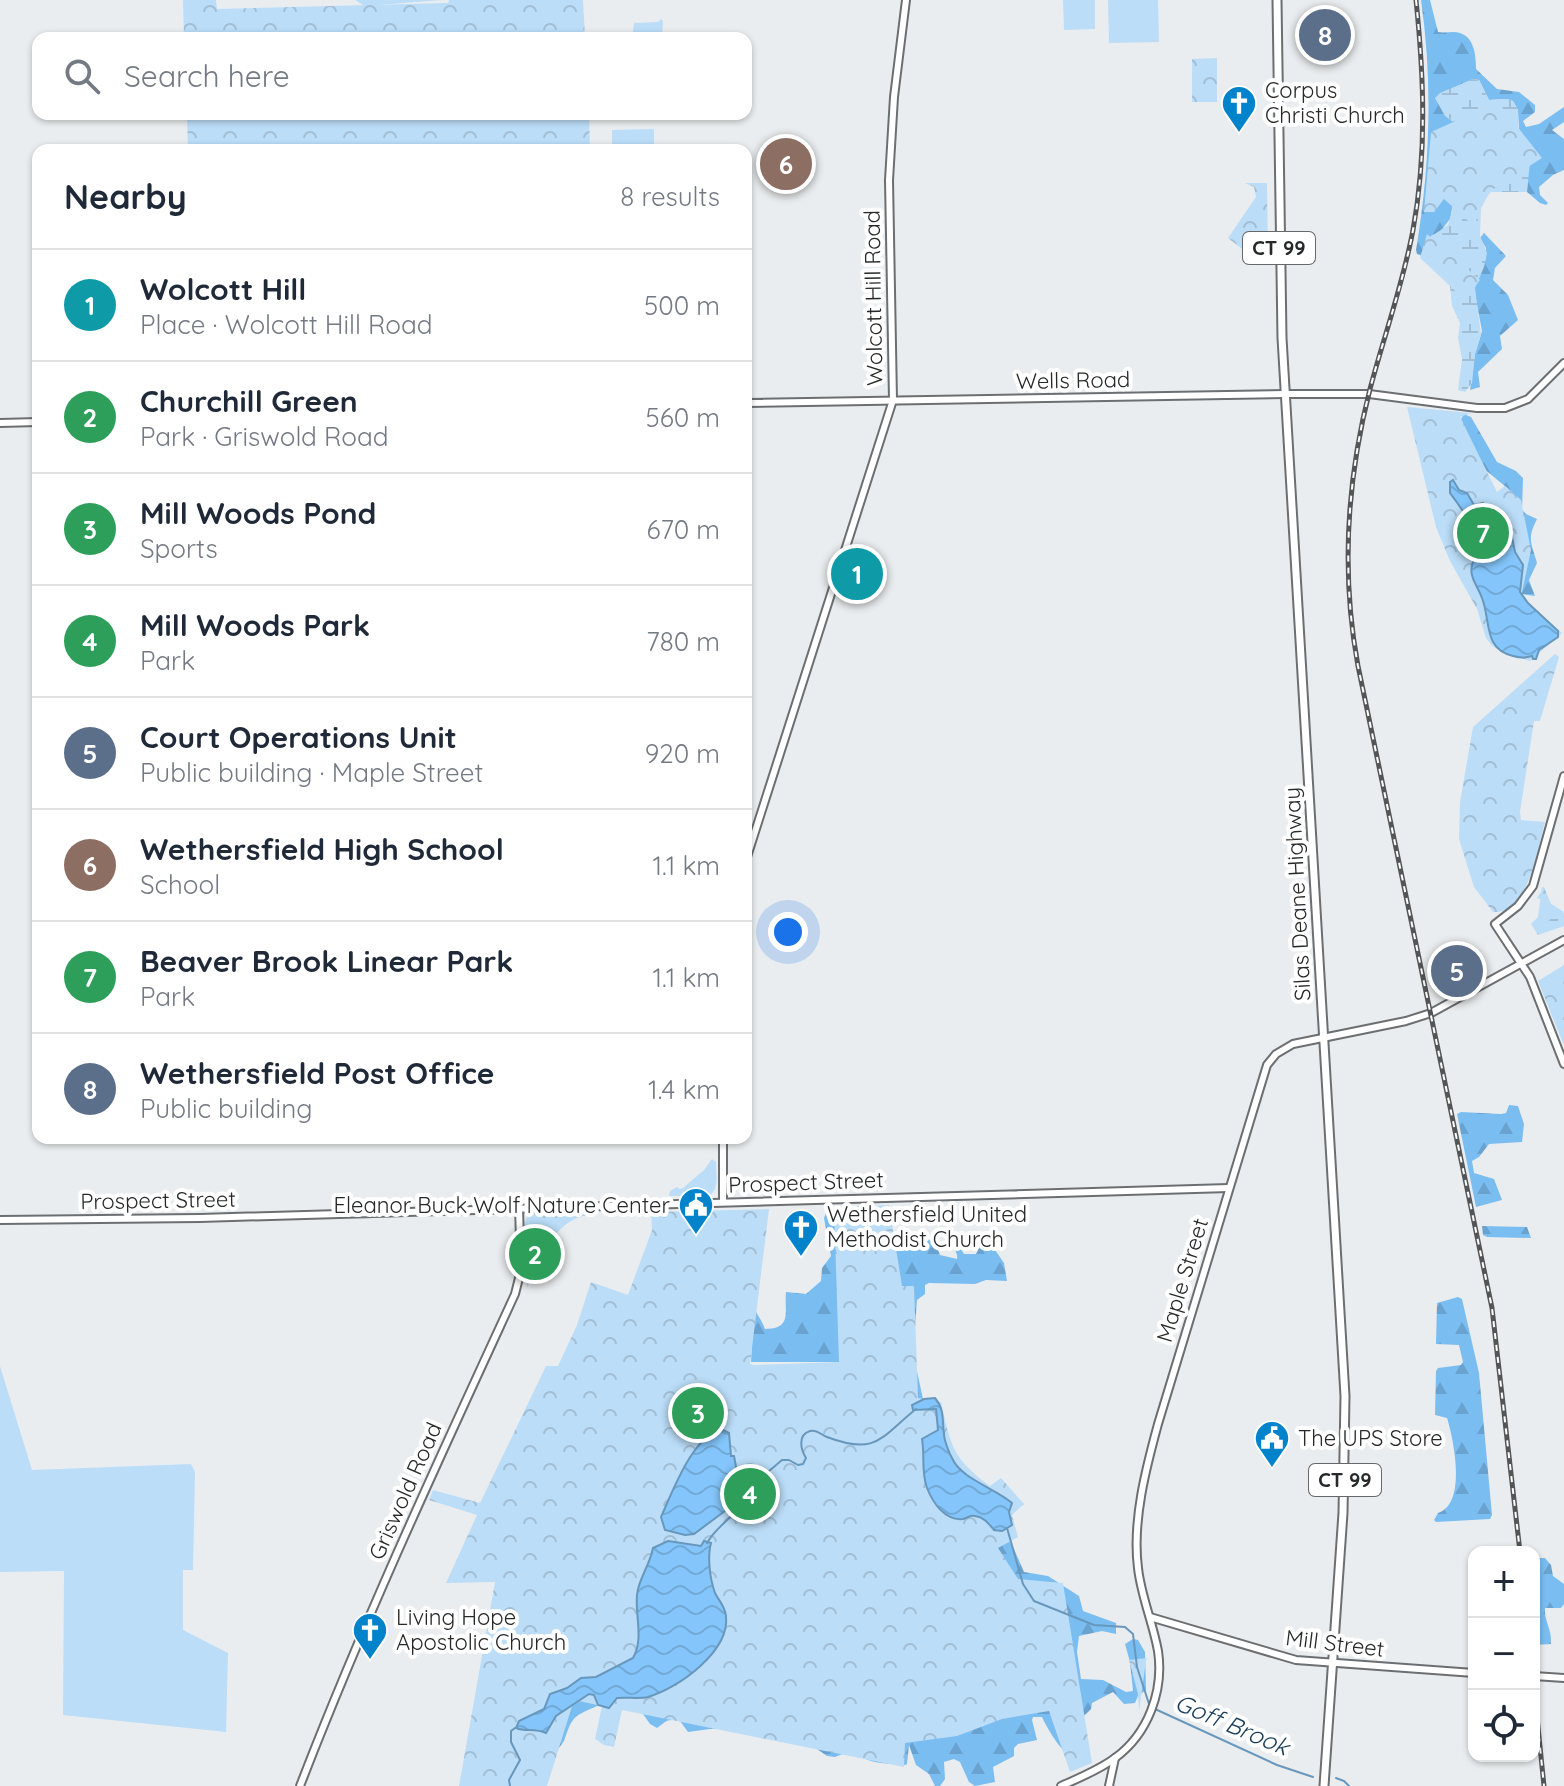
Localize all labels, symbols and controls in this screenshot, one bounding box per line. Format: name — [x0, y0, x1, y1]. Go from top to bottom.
pin: 8 — [1299, 5, 1351, 65]
search box — [32, 32, 752, 120]
icon: search — [60, 54, 104, 98]
text: Search here — [124, 57, 290, 95]
place label: Corpus Christi Church — [1265, 76, 1405, 129]
church icon: Corpus Christi Church — [1220, 84, 1258, 134]
pin: 6 — [760, 134, 812, 194]
text: Nearby — [64, 175, 187, 218]
text: 8 results — [620, 180, 720, 213]
street label: Wolcott Hill Road — [857, 210, 889, 386]
road number: CT 99 — [1243, 232, 1315, 264]
text: Wolcott Hill — [140, 270, 306, 308]
text: 1 — [85, 289, 95, 322]
text: 500 m — [644, 289, 720, 322]
text: Place · Wolcott Hill Road — [140, 308, 433, 341]
street label: Wells Road — [1016, 365, 1130, 395]
text: Churchill Green — [140, 382, 358, 420]
text: 2 — [83, 401, 97, 434]
text: 560 m — [646, 401, 720, 434]
text: Park · Griswold Road — [140, 420, 388, 453]
text: Mill Woods Pond — [140, 494, 376, 532]
pin: 7 — [1457, 503, 1509, 563]
text: 3 — [83, 513, 97, 546]
text: 670 m — [646, 513, 720, 546]
text: Sports — [140, 532, 218, 565]
pin: 1 — [831, 544, 883, 604]
text: Mill Woods Park — [140, 606, 370, 644]
text: 4 — [82, 625, 98, 658]
text: 780 m — [646, 625, 720, 658]
text: Park — [140, 644, 195, 677]
text: Court Operations Unit — [140, 718, 457, 756]
text: 5 — [83, 737, 97, 770]
text: 920 m — [645, 737, 720, 770]
text: Public building · Maple Street — [140, 756, 483, 789]
street label: Silas Deane Highway — [1277, 786, 1317, 1002]
text: Wethersfield High School — [140, 830, 504, 868]
text: 6 — [83, 849, 97, 882]
text: 1.1 km — [652, 849, 720, 882]
text: School — [140, 868, 220, 901]
your location — [768, 912, 808, 952]
pin: 5 — [1431, 941, 1483, 1001]
text: Beaver Brook Linear Park — [140, 942, 513, 980]
text: 7 — [83, 961, 97, 994]
text: 1.1 km — [652, 961, 720, 994]
text: Park — [140, 980, 195, 1013]
text: Wethersfield Post Office — [140, 1054, 495, 1092]
text: 8 — [83, 1073, 97, 1106]
text: 1.4 km — [648, 1073, 720, 1106]
text: Public building — [140, 1092, 312, 1125]
street label: Prospect Street — [728, 1165, 884, 1199]
street label: Prospect Street — [80, 1185, 236, 1215]
public building icon: Eleanor Buck Wolf Nature Center — [677, 1186, 715, 1236]
place label: Eleanor Buck Wolf Nature Center — [334, 1191, 671, 1219]
place label: Wethersfield United Methodist Church — [827, 1200, 1027, 1253]
church icon: Wethersfield United Methodist Church — [782, 1208, 820, 1258]
street label: Maple Street — [1150, 1215, 1214, 1345]
pin: 2 — [509, 1224, 561, 1284]
pin: 3 — [672, 1383, 724, 1443]
street label: Griswold Road — [362, 1418, 448, 1564]
public building icon: The UPS Store — [1253, 1419, 1291, 1469]
place label: The UPS Store — [1298, 1424, 1443, 1452]
pin: 4 — [724, 1464, 776, 1524]
road number: CT 99 — [1309, 1464, 1381, 1496]
map controls — [1468, 1546, 1540, 1762]
button: + — [1468, 1546, 1540, 1618]
place label: Living Hope Apostolic Church — [396, 1603, 566, 1656]
church icon: Living Hope Apostolic Church — [351, 1611, 389, 1661]
button: − — [1468, 1618, 1540, 1690]
street label: Mill Street — [1284, 1623, 1386, 1663]
water label: Goff Brook — [1171, 1687, 1296, 1762]
button: locate — [1468, 1690, 1540, 1762]

